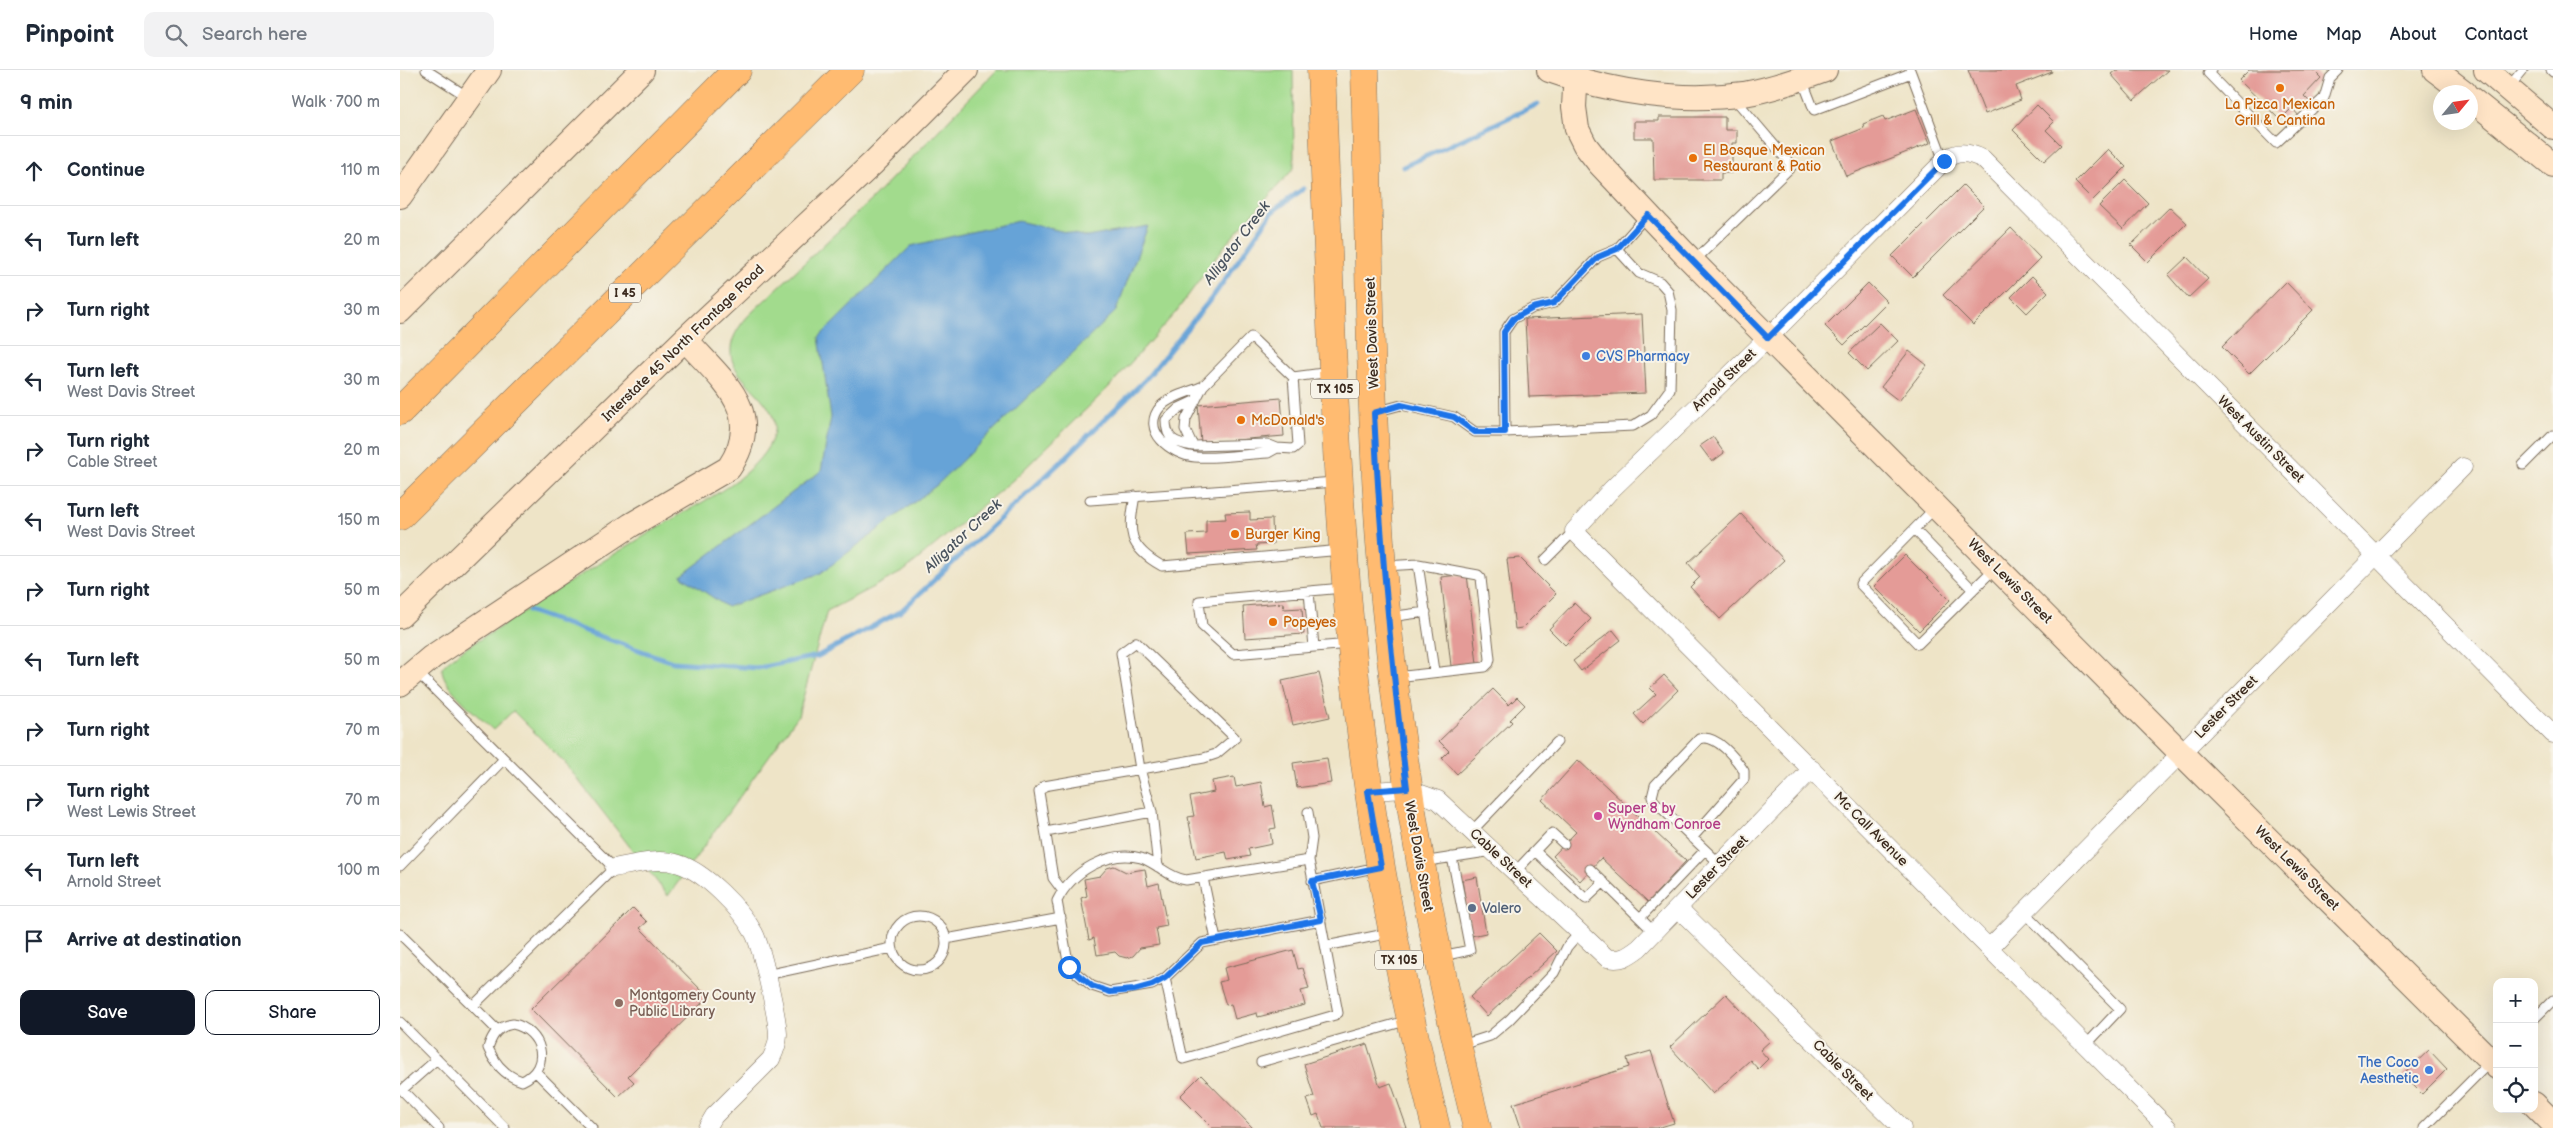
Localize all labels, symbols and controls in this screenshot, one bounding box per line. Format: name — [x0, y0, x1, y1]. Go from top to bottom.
search box — [144, 12, 494, 57]
text: Pinpoint — [25, 20, 114, 49]
icon: search — [162, 21, 190, 49]
text: Search here — [202, 23, 307, 46]
text: Home — [2249, 24, 2298, 45]
text: Map — [2326, 24, 2362, 45]
text: About — [2390, 24, 2437, 45]
text: Contact — [2465, 24, 2528, 45]
marker: La Pizca Mexican Grill & Cantina — [2274, 82, 2286, 94]
north arrow — [2433, 85, 2478, 130]
text: 9 min — [20, 90, 73, 115]
text: Walk · 700 m — [292, 93, 380, 112]
place label: La Pizca Mexican Grill & Cantina — [2225, 96, 2335, 129]
place label: El Bosque Mexican Restaurant & Patio — [1703, 142, 1825, 175]
route end — [1933, 150, 1956, 173]
marker: El Bosque Mexican Restaurant & Patio — [1687, 152, 1699, 164]
icon: ahead — [20, 157, 48, 185]
text: Continue — [67, 159, 145, 182]
text: 110 m — [341, 161, 380, 180]
water label: Alligator Creek — [1199, 197, 1275, 289]
icon: left — [20, 227, 48, 255]
text: Turn left — [67, 229, 139, 252]
text: 20 m — [344, 231, 380, 250]
street label: Interstate 45 North Frontage Road — [598, 261, 768, 425]
street label: West Davis Street — [1362, 276, 1382, 389]
road number: I 45 — [609, 284, 641, 302]
icon: right — [20, 297, 48, 325]
text: Turn right — [67, 299, 150, 322]
text: 30 m — [343, 301, 380, 320]
street label: Arnold Street — [1688, 345, 1760, 415]
place label: CVS Pharmacy — [1596, 348, 1690, 365]
marker: CVS Pharmacy — [1580, 350, 1592, 362]
text: Turn left — [67, 360, 139, 383]
icon: left — [20, 367, 48, 395]
text: 30 m — [343, 371, 380, 390]
road number: TX 105 — [1311, 380, 1359, 398]
text: West Davis Street — [67, 383, 195, 402]
street label: West Austin Street — [2214, 392, 2308, 486]
place label: McDonald's — [1251, 412, 1325, 429]
marker: McDonald's — [1235, 414, 1247, 426]
text: Turn right — [67, 430, 150, 453]
icon: right — [20, 437, 48, 465]
text: 20 m — [344, 441, 380, 460]
text: Cable Street — [67, 453, 157, 472]
water label: Alligator Creek — [919, 495, 1006, 578]
text: Turn left — [67, 500, 139, 523]
icon: left — [20, 507, 48, 535]
text: 150 m — [338, 511, 380, 530]
text: West Davis Street — [67, 523, 195, 542]
place label: Burger King — [1245, 526, 1321, 543]
marker: Burger King — [1229, 528, 1241, 540]
street label: West Lewis Street — [1964, 535, 2056, 627]
icon: right — [20, 577, 48, 605]
text: Turn right — [67, 579, 150, 602]
text: 50 m — [344, 581, 380, 600]
place label: Popeyes — [1283, 614, 1336, 631]
marker: Popeyes — [1267, 616, 1279, 628]
icon: left — [20, 647, 48, 675]
text: Turn left — [67, 649, 139, 672]
text: 50 m — [344, 651, 380, 670]
street label: Lester Street — [2191, 671, 2262, 742]
icon: right — [20, 717, 48, 745]
text: Turn right — [67, 719, 150, 742]
text: 70 m — [345, 721, 380, 740]
text: Turn right — [67, 780, 150, 803]
icon: right — [20, 787, 48, 815]
street label: Mc Call Avenue — [1830, 788, 1912, 870]
text: 70 m — [345, 791, 380, 810]
street label: West Davis Street — [1401, 799, 1437, 913]
place label: Super 8 by Wyndham Conroe — [1608, 800, 1721, 833]
text: West Lewis Street — [67, 803, 196, 822]
marker: Super 8 by Wyndham Conroe — [1592, 810, 1604, 822]
street label: West Lewis Street — [2251, 822, 2343, 914]
street label: Cable Street — [1466, 825, 1536, 892]
street label: Lester Street — [1682, 831, 1752, 902]
text: Turn left — [67, 850, 139, 873]
icon: left — [20, 857, 48, 885]
text: 100 m — [337, 861, 380, 880]
text: Arnold Street — [67, 873, 161, 892]
place label: Valero — [1482, 900, 1522, 917]
marker: Valero — [1466, 902, 1478, 914]
icon: arrive — [20, 927, 48, 955]
text: Arrive at destination — [67, 929, 242, 952]
road number: TX 105 — [1375, 950, 1423, 970]
route start — [1058, 956, 1081, 979]
map controls — [2493, 978, 2538, 1113]
button: + — [2493, 978, 2538, 1023]
place label: Montgomery County Public Library — [629, 987, 756, 1020]
button: Save — [20, 990, 195, 1035]
button: Share — [205, 990, 380, 1035]
marker: Montgomery County Public Library — [613, 997, 625, 1009]
button: − — [2493, 1023, 2538, 1068]
street label: Cable Street — [1809, 1036, 1877, 1104]
place label: The Coco Aesthetic — [2358, 1054, 2419, 1087]
marker: The Coco Aesthetic — [2423, 1064, 2435, 1076]
button: locate — [2493, 1068, 2538, 1113]

